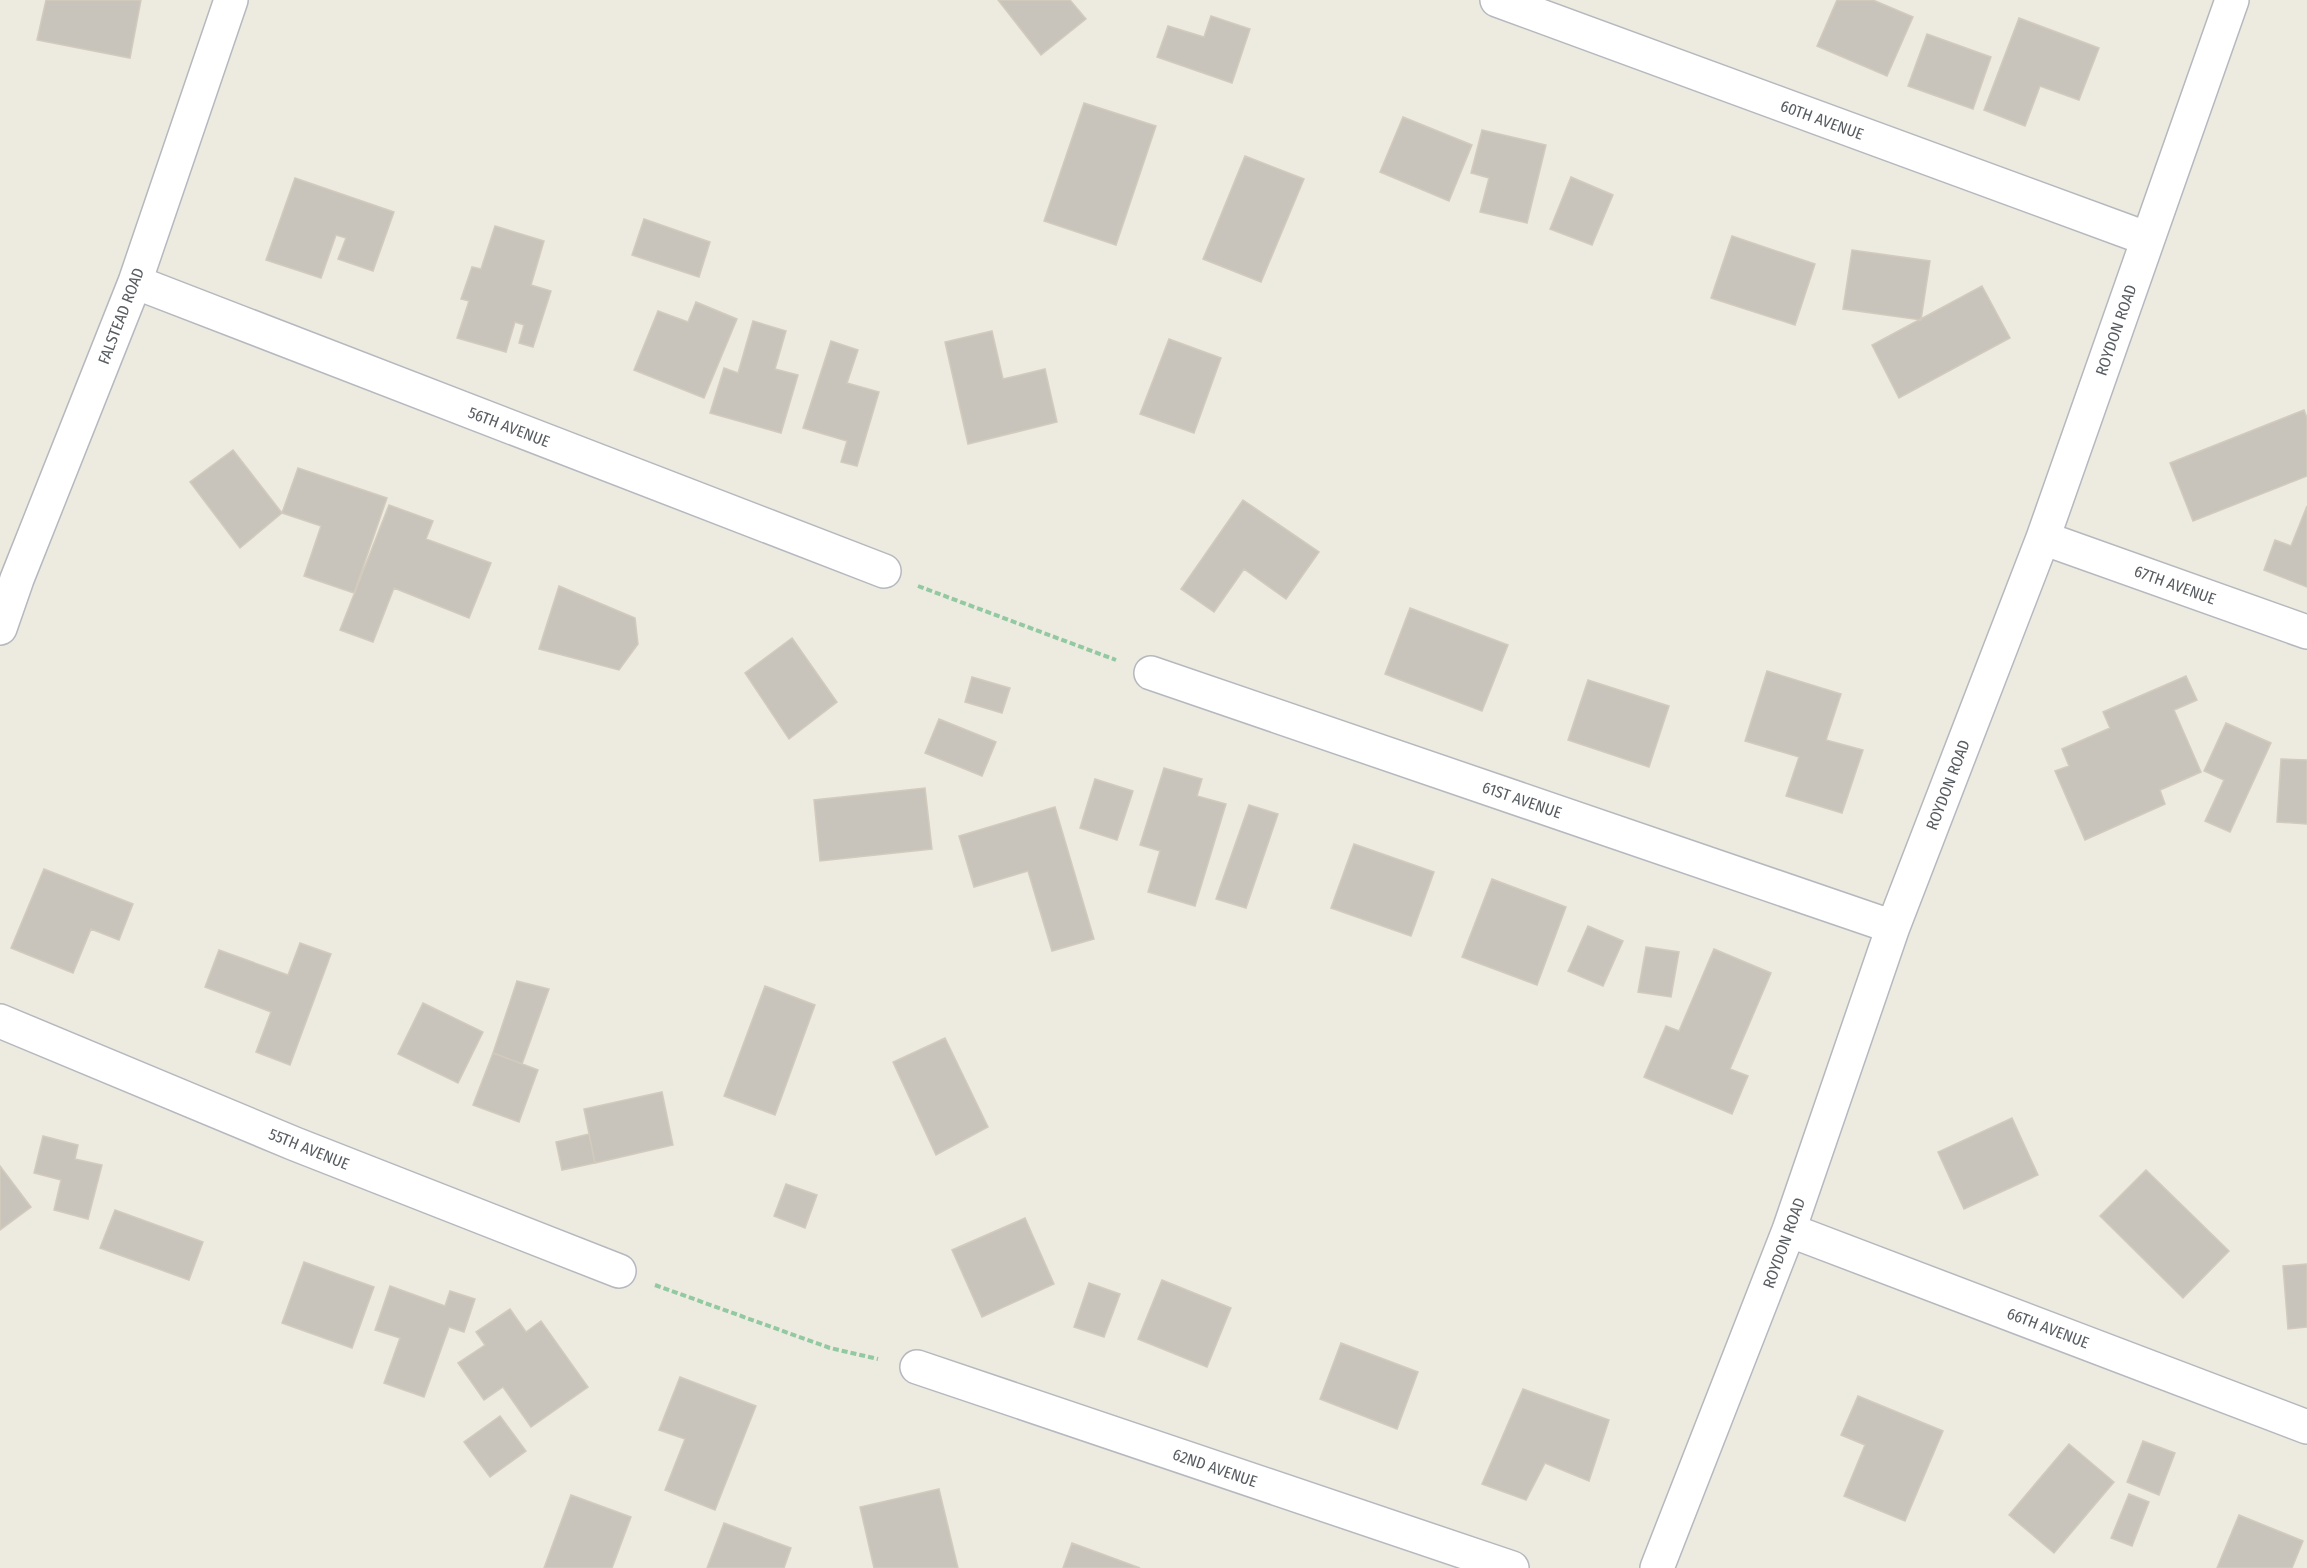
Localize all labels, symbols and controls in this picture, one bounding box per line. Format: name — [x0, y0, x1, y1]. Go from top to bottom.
street label: 60TH AVENUE — [1778, 96, 1866, 144]
street label: FALSTEAD ROAD — [94, 265, 148, 367]
street label: ROYDON ROAD — [2092, 282, 2140, 378]
street label: 56TH AVENUE — [466, 403, 552, 451]
street label: 67TH AVENUE — [2132, 561, 2218, 609]
street label: ROYDON ROAD — [1922, 737, 1974, 833]
street label: 61ST AVENUE — [1480, 778, 1564, 822]
street label: 55TH AVENUE — [266, 1124, 352, 1174]
street label: ROYDON ROAD — [1759, 1195, 1809, 1291]
street label: 66TH AVENUE — [2004, 1304, 2092, 1352]
street label: 62ND AVENUE — [1170, 1445, 1260, 1491]

